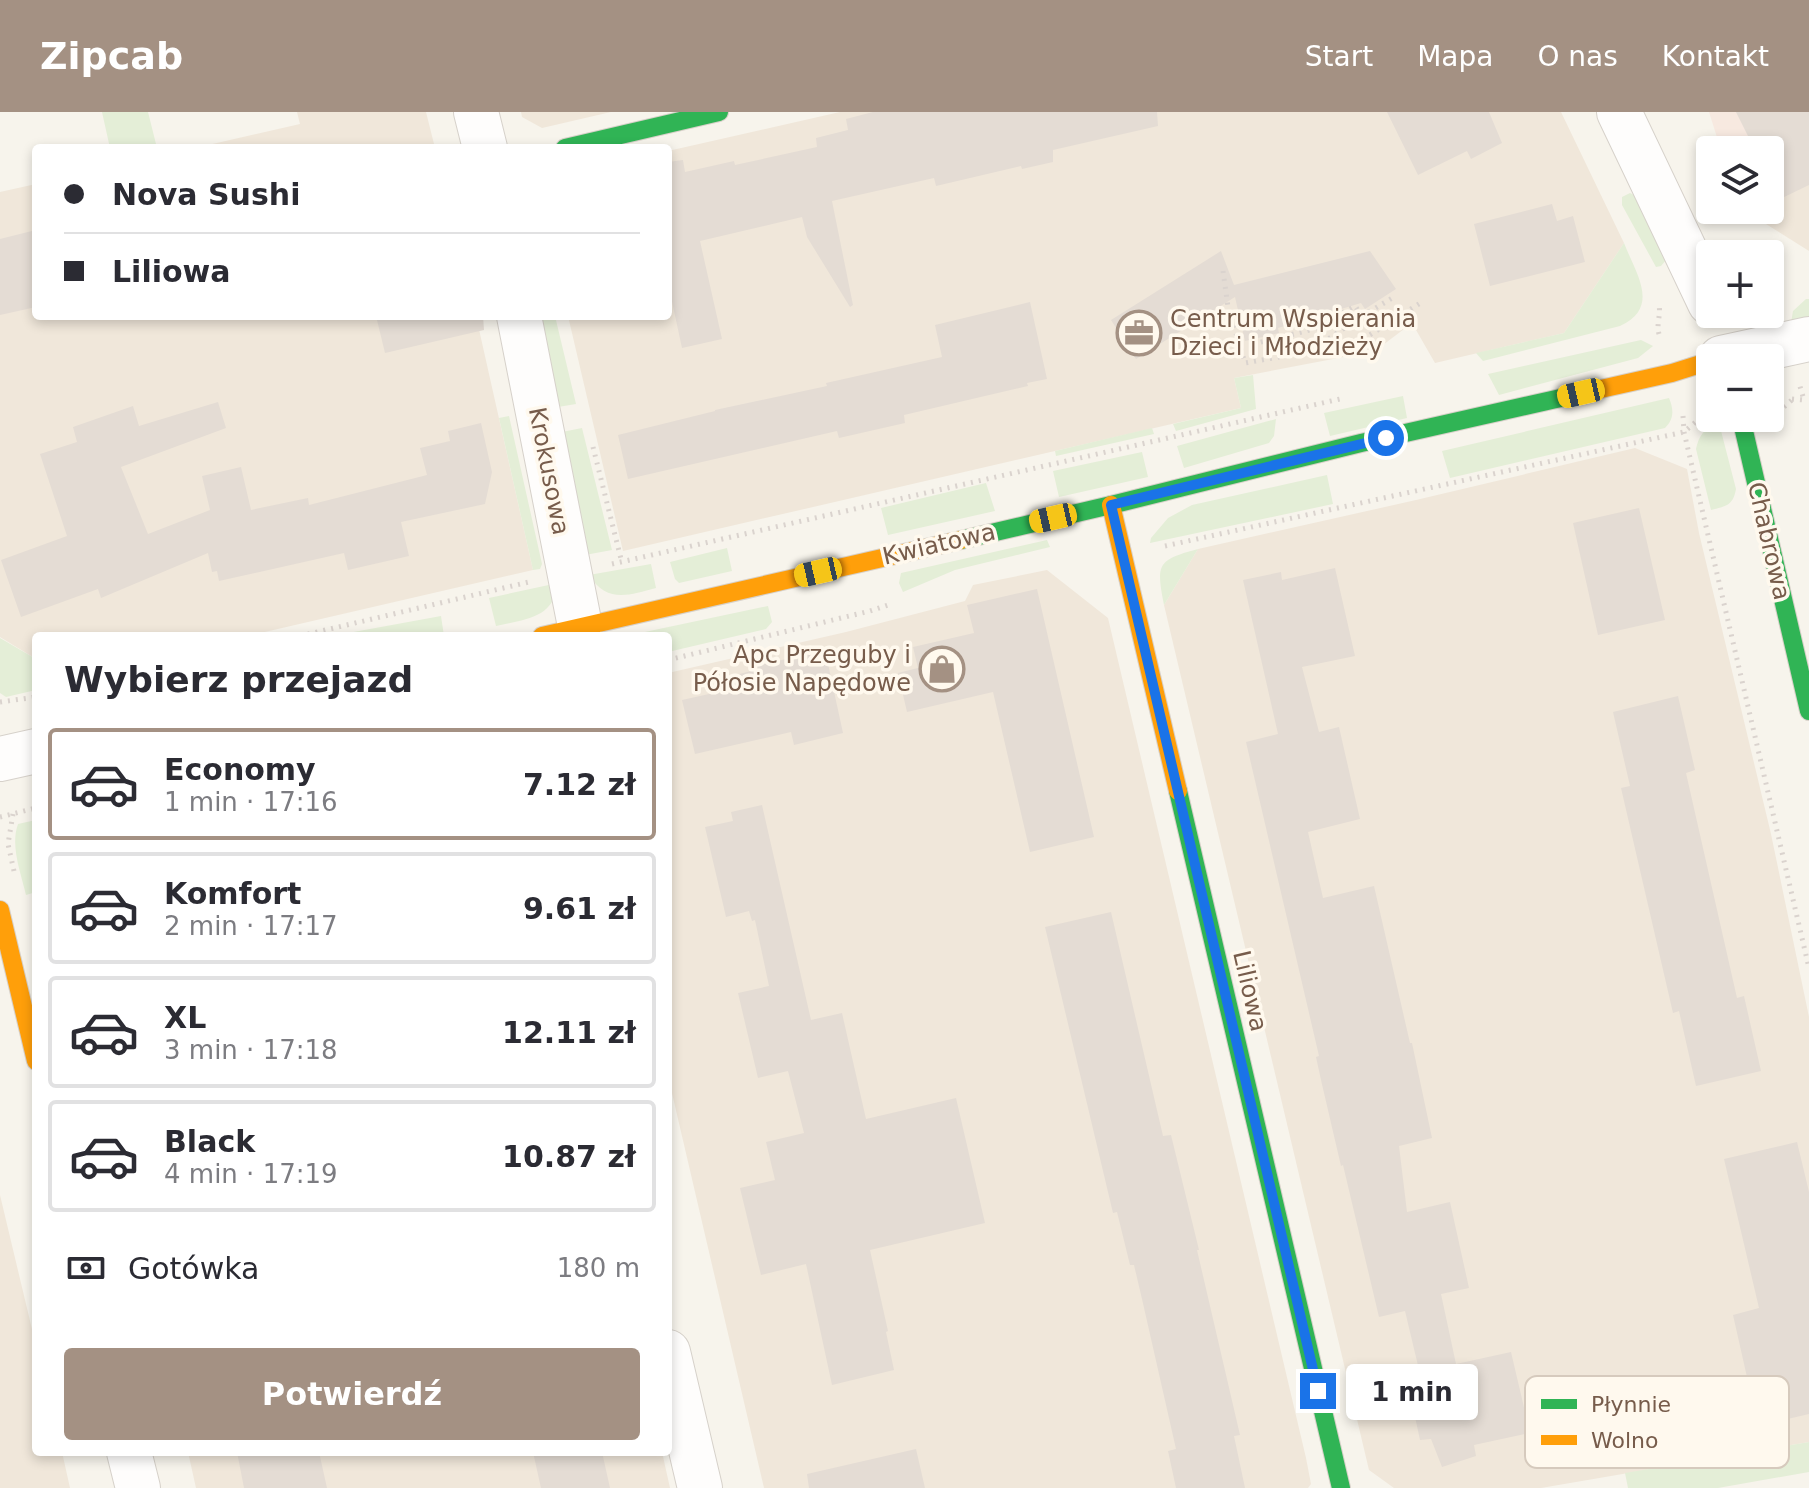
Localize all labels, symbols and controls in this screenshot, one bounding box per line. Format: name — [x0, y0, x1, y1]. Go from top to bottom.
text: Zipcab — [40, 34, 183, 78]
text: Start — [1305, 40, 1373, 73]
text: Mapa — [1417, 40, 1493, 73]
text: O nas — [1537, 40, 1618, 73]
text: Kontakt — [1662, 40, 1769, 73]
map controls — [1696, 136, 1784, 432]
button: layers — [1696, 136, 1784, 224]
text: Nova Sushi — [112, 177, 300, 212]
button: + — [1696, 240, 1784, 328]
text: Liliowa — [112, 254, 231, 289]
place label: Centrum Wspierania Dzieci i Młodzieży — [1170, 305, 1416, 361]
office icon: Centrum Wspierania Dzieci i Młodzieży — [1115, 309, 1163, 357]
button: − — [1696, 344, 1784, 432]
car — [1555, 376, 1607, 410]
street label: Krokusowa — [523, 405, 575, 537]
route start — [1368, 420, 1404, 456]
street label: Chabrowa — [1742, 479, 1796, 603]
car — [1027, 501, 1079, 535]
street label: Kwiatowa — [880, 517, 998, 571]
car — [792, 555, 844, 589]
place label: Apc Przeguby i Półosie Napędowe — [693, 641, 911, 697]
shop icon: Apc Przeguby i Półosie Napędowe — [918, 645, 966, 693]
text: Wybierz przejazd — [64, 659, 413, 700]
icon: car — [68, 748, 140, 820]
text: Economy — [164, 752, 316, 787]
text: 7.12 zł — [523, 767, 636, 802]
text: 1 min · 17:16 — [164, 787, 338, 817]
icon: car — [68, 872, 140, 944]
text: Komfort — [164, 876, 301, 911]
text: 9.61 zł — [523, 891, 636, 926]
text: 2 min · 17:17 — [164, 911, 338, 941]
street label: Liliowa — [1227, 948, 1273, 1034]
icon: car — [68, 996, 140, 1068]
text: XL — [164, 1000, 206, 1035]
text: 12.11 zł — [502, 1015, 636, 1050]
text: 3 min · 17:18 — [164, 1035, 338, 1065]
icon: car — [68, 1120, 140, 1192]
text: Black — [164, 1124, 255, 1159]
text: 10.87 zł — [502, 1139, 636, 1174]
text: 4 min · 17:19 — [164, 1159, 338, 1189]
icon: cash — [64, 1246, 108, 1290]
text: Gotówka — [128, 1251, 259, 1286]
text: 180 m — [557, 1253, 640, 1283]
button: Potwierdź — [64, 1348, 640, 1440]
callout: 1 min — [1346, 1363, 1478, 1419]
route end — [1300, 1373, 1336, 1409]
legend — [1525, 1376, 1789, 1468]
text: 1 min — [1371, 1377, 1453, 1407]
text: Płynnie — [1591, 1392, 1671, 1417]
text: Wolno — [1591, 1428, 1658, 1453]

